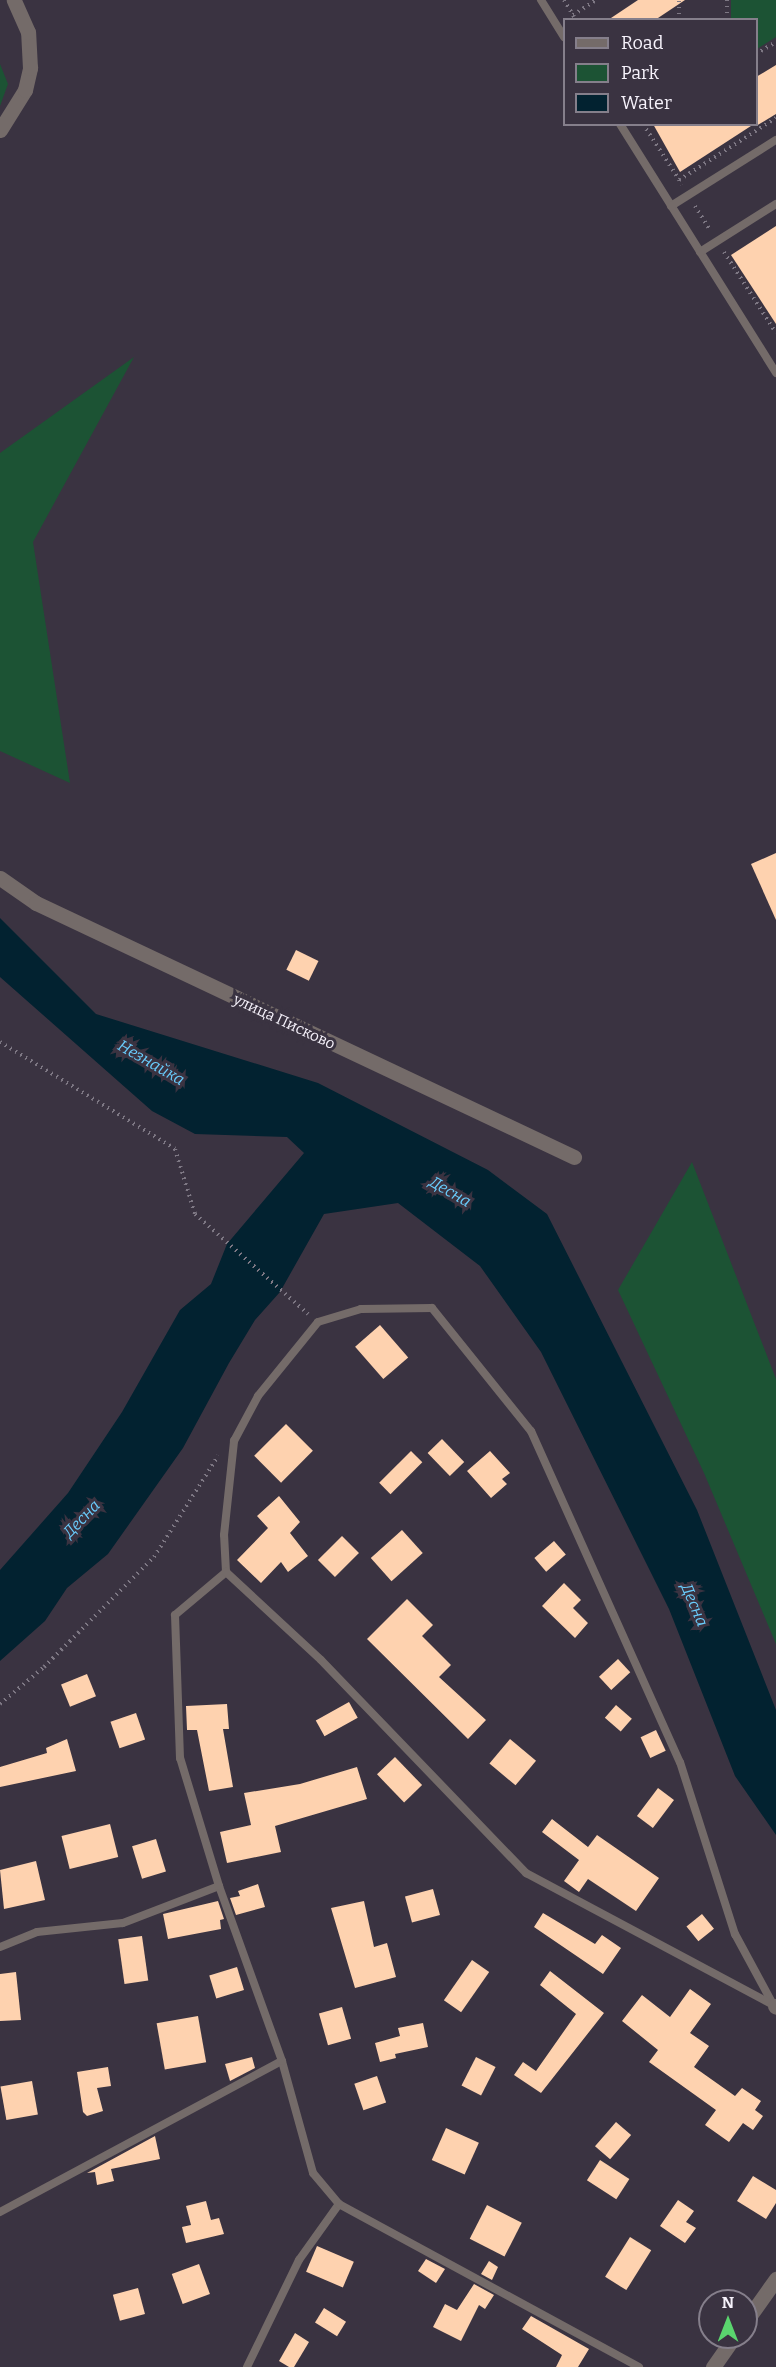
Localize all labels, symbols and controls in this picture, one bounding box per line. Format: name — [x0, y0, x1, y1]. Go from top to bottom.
legend — [563, 18, 758, 126]
text: Road — [621, 32, 663, 54]
text: Park — [621, 62, 659, 84]
text: Water — [621, 92, 672, 114]
street label: улица Писково — [230, 991, 338, 1053]
water label: Незнайка — [114, 1036, 188, 1090]
water label: Десна — [426, 1172, 474, 1212]
water label: Десна — [59, 1496, 105, 1542]
water label: Десна — [676, 1581, 712, 1629]
north arrow — [698, 2289, 758, 2349]
text: N — [722, 2293, 734, 2312]

